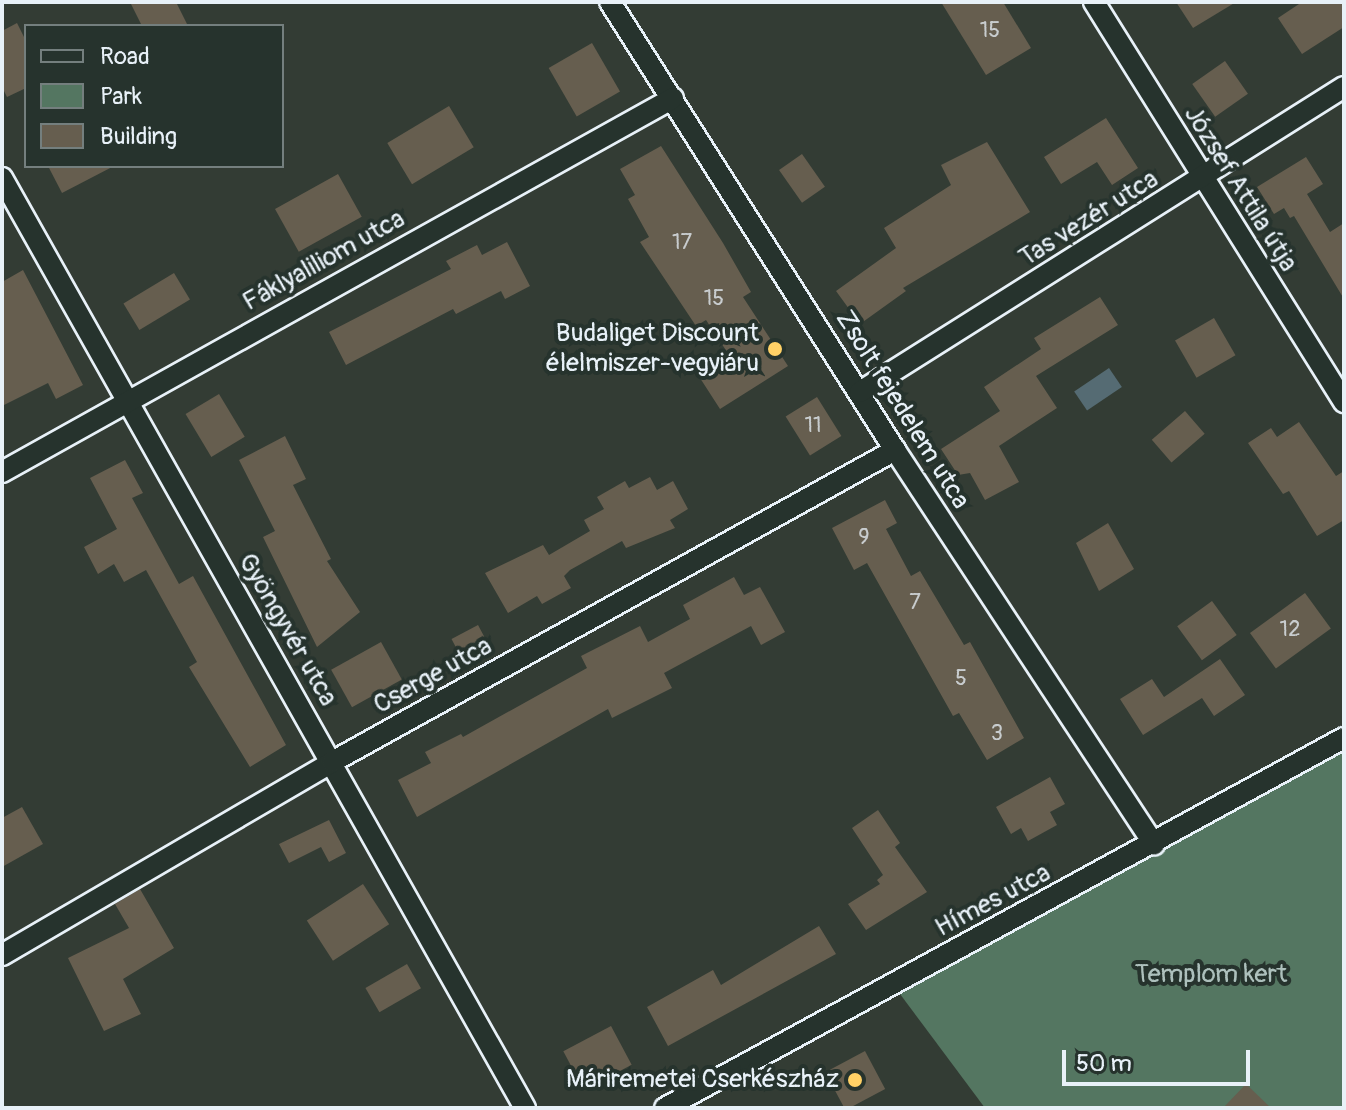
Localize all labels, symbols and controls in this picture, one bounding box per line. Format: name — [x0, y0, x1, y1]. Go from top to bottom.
house number: 15 — [980, 18, 1000, 44]
legend — [24, 24, 284, 168]
text: Road — [100, 42, 150, 71]
text: Park — [100, 82, 142, 111]
street label: József Attila útja — [1177, 100, 1303, 278]
text: Building — [100, 122, 177, 151]
street label: Tas vezér utca — [1014, 164, 1164, 274]
street label: Fáklyaliliom utca — [238, 204, 410, 318]
house number: 17 — [672, 230, 692, 256]
house number: 15 — [704, 286, 724, 312]
street label: Zsolt fejedelem utca — [828, 305, 976, 515]
place label: Budaliget Discount élelmiszer-vegyiáru — [546, 318, 759, 380]
marker: Budaliget Discount élelmiszer-vegyiáru — [766, 340, 784, 358]
house number: 11 — [804, 413, 822, 439]
house number: 9 — [858, 525, 870, 551]
street label: Gyöngyvér utca — [231, 548, 343, 712]
house number: 7 — [909, 590, 921, 616]
house number: 12 — [1280, 617, 1300, 643]
street label: Cserge utca — [369, 631, 497, 721]
house number: 5 — [955, 666, 967, 692]
house number: 3 — [991, 721, 1003, 747]
street label: Hímes utca — [930, 858, 1056, 944]
park label: Templom kert — [1135, 959, 1287, 991]
scale bar — [1066, 1034, 1254, 1084]
text: 50 m — [1076, 1049, 1132, 1078]
place label: Máriremetei Cserkészház — [566, 1064, 839, 1096]
marker: Máriremetei Cserkészház — [846, 1071, 864, 1089]

